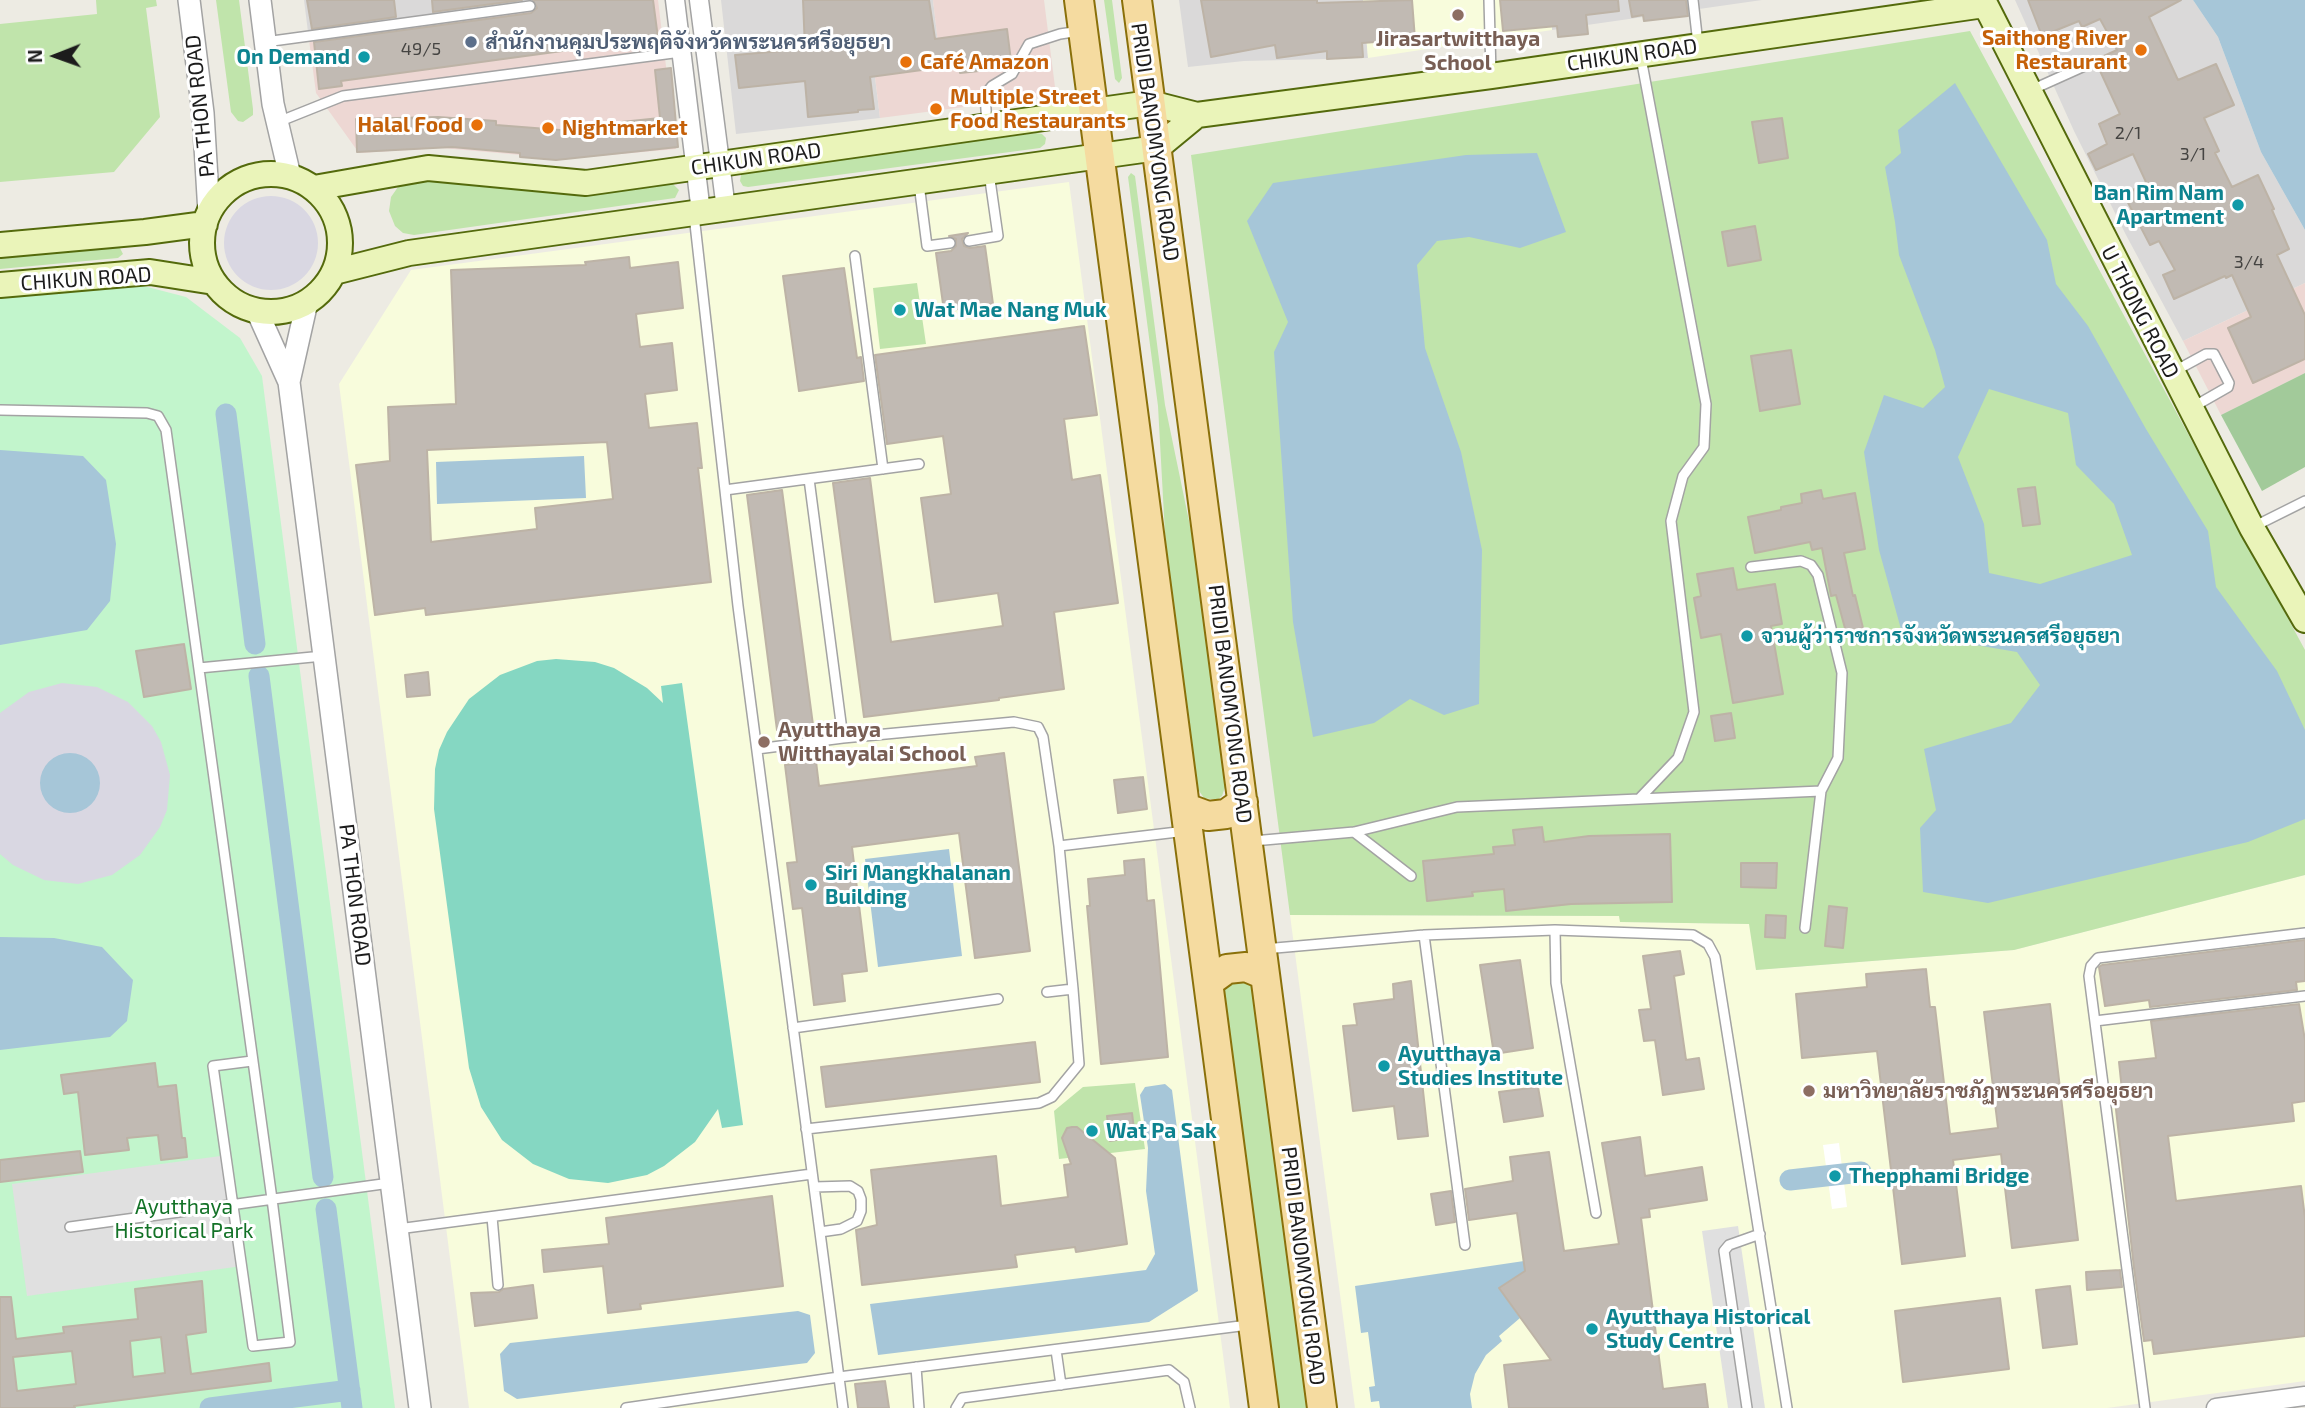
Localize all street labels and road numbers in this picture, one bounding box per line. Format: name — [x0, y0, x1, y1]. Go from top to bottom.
street label: PRIDI BANOMYONG ROAD — [1126, 21, 1184, 263]
street label: CHIKUN ROAD — [1565, 33, 1699, 77]
street label: PA THON ROAD — [180, 34, 220, 178]
street label: CHIKUN ROAD — [689, 137, 823, 181]
street label: U THONG ROAD — [2096, 241, 2184, 383]
street label: CHIKUN ROAD — [20, 262, 152, 296]
street label: PRIDI BANOMYONG ROAD — [1203, 583, 1257, 825]
street label: PA THON ROAD — [334, 822, 376, 968]
street label: PRIDI BANOMYONG ROAD — [1276, 1145, 1330, 1387]

